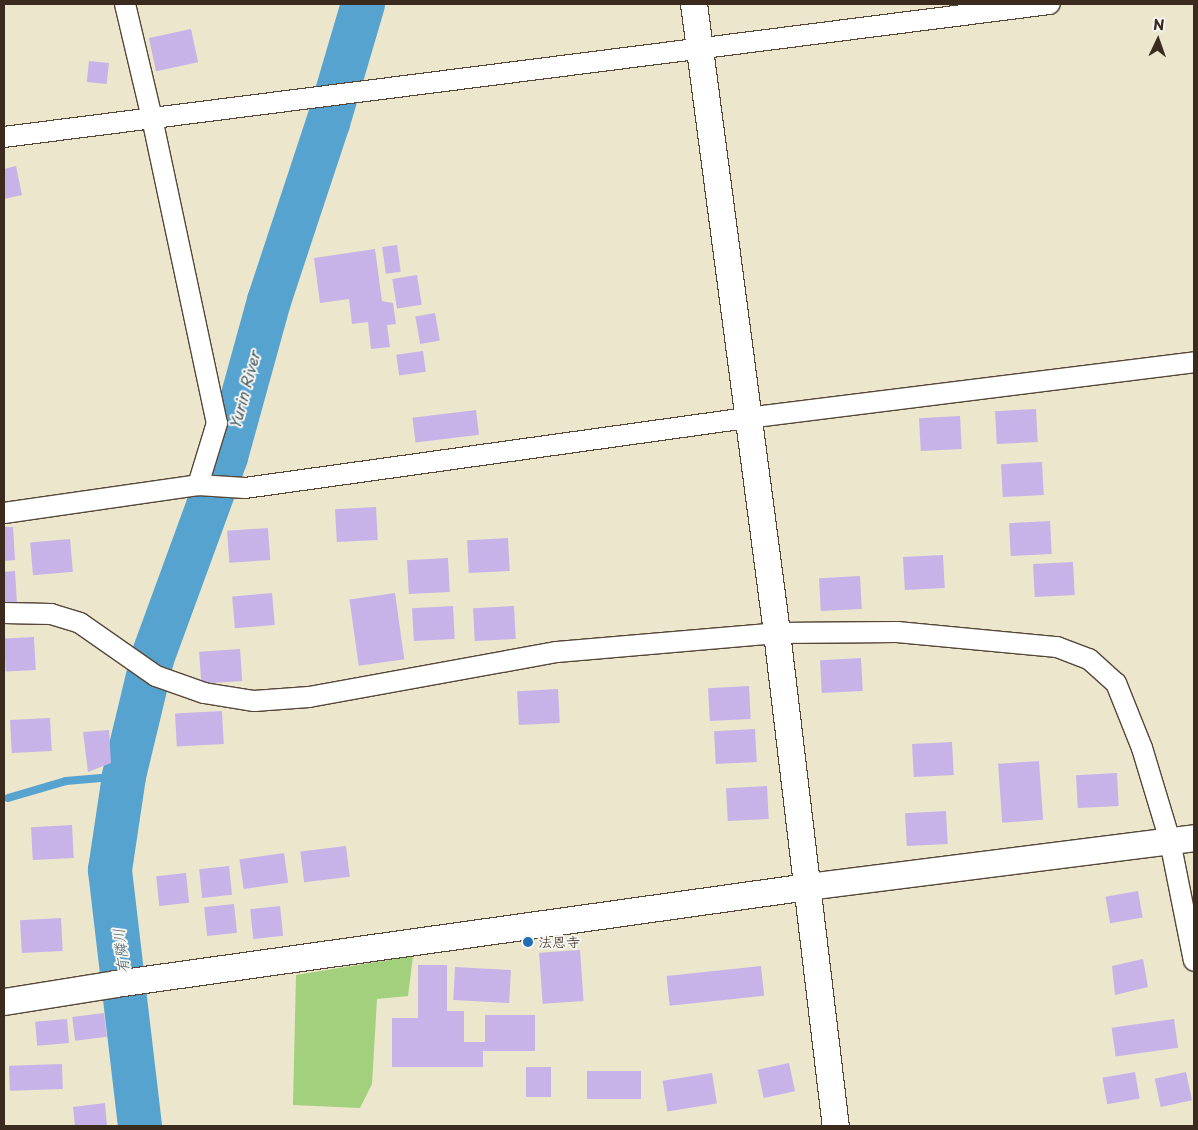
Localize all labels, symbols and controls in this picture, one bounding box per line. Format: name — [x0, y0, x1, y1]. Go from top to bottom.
text: N — [1153, 14, 1165, 35]
north arrow — [1133, 15, 1183, 65]
water label: Yurin River — [225, 350, 263, 430]
water label: 有隣川 — [108, 928, 132, 974]
place label: 法恩寺 — [538, 934, 580, 950]
marker: 法恩寺 — [522, 936, 534, 948]

